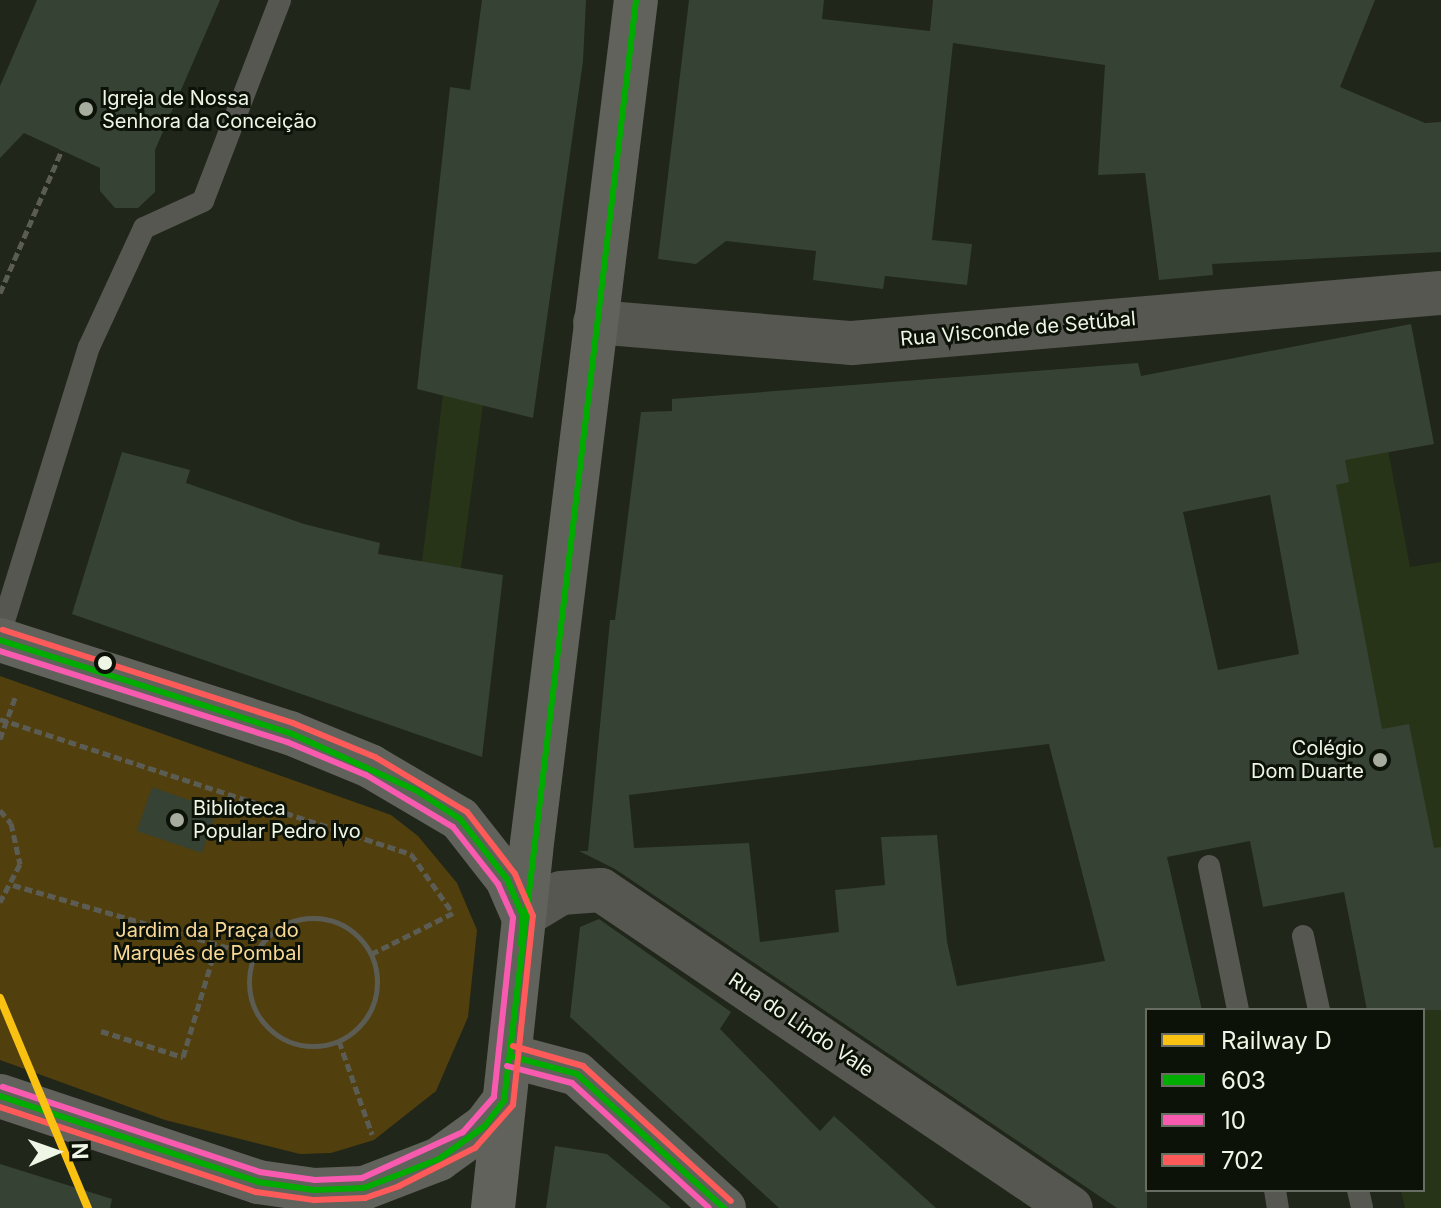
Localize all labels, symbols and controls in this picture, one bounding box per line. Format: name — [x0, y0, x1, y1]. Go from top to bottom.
place label: Igreja de Nossa Senhora da Conceição — [102, 86, 317, 133]
marker: Igreja de Nossa Senhora da Conceição — [77, 100, 95, 118]
street label: Rua Visconde de Setúbal — [899, 307, 1137, 351]
unlabelled marker — [97, 655, 113, 671]
place label: Colégio Dom Duarte — [1251, 736, 1364, 783]
marker: Colégio Dom Duarte — [1371, 751, 1389, 769]
place label: Biblioteca Popular Pedro Ivo — [193, 796, 361, 843]
marker: Biblioteca Popular Pedro Ivo — [168, 811, 186, 829]
park label: Jardim da Praça do Marquês de Pombal — [113, 919, 301, 966]
street label: Rua do Lindo Vale — [724, 968, 878, 1082]
legend — [1145, 1008, 1425, 1192]
text: Railway D — [1221, 1026, 1332, 1055]
text: 603 — [1221, 1066, 1266, 1095]
text: 10 — [1221, 1106, 1246, 1135]
north arrow — [16, 1112, 96, 1192]
text: N — [67, 1142, 93, 1160]
text: 702 — [1221, 1146, 1264, 1175]

